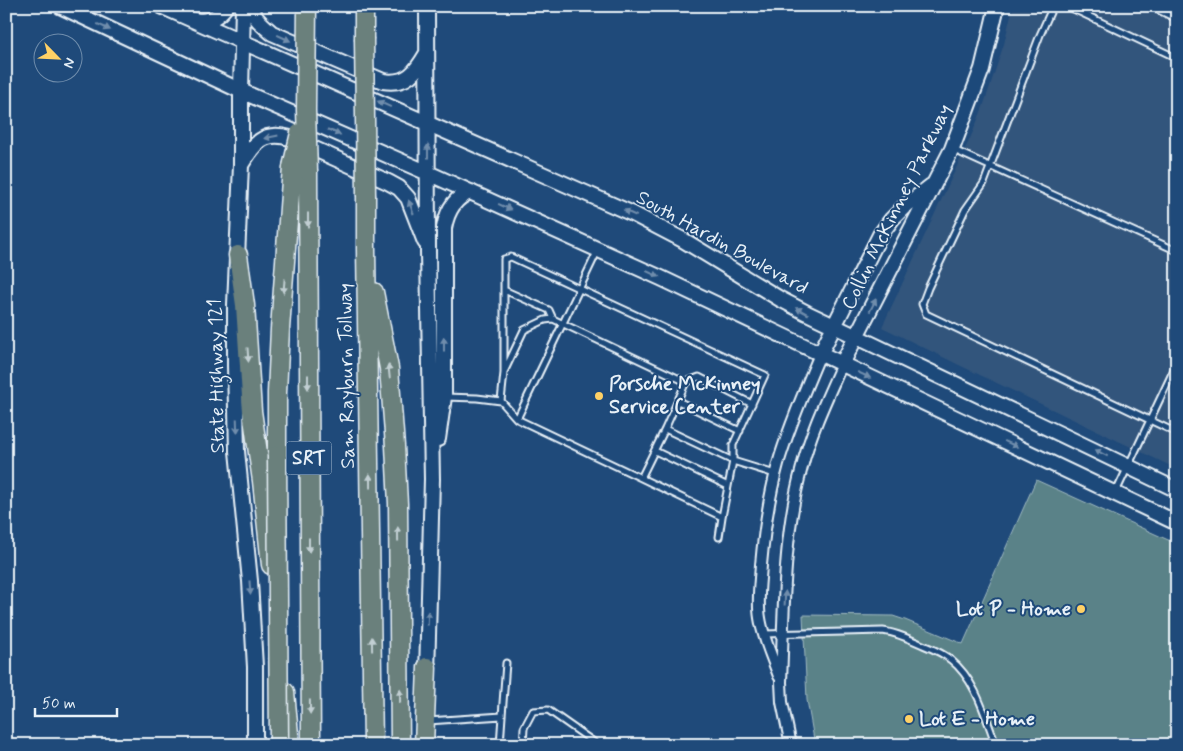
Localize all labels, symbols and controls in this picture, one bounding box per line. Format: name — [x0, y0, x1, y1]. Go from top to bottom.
one-way arrow — [97, 23, 111, 31]
north arrow — [32, 32, 82, 82]
one-way arrow — [277, 35, 291, 43]
text: N — [59, 55, 79, 71]
one-way arrow — [376, 100, 391, 108]
street label: Collin McKinney Parkway — [835, 100, 959, 314]
one-way arrow — [327, 128, 341, 136]
one-way arrow — [263, 134, 279, 142]
one-way arrow — [424, 143, 432, 159]
street label: South Hardin Boulevard — [631, 184, 813, 302]
one-way arrow — [407, 199, 415, 214]
one-way arrow — [497, 203, 512, 212]
one-way arrow — [623, 209, 637, 217]
one-way arrow — [304, 212, 312, 228]
one-way arrow — [646, 270, 660, 278]
one-way arrow — [279, 278, 287, 294]
street label: Sam Rayburn Tollway — [332, 283, 362, 469]
street label: State Highway 121 — [202, 298, 234, 454]
one-way arrow — [869, 298, 877, 313]
one-way arrow — [795, 307, 809, 315]
one-way arrow — [440, 336, 448, 352]
one-way arrow — [245, 347, 253, 363]
one-way arrow — [385, 363, 393, 379]
place label: Porsche McKinney Service Center — [609, 371, 761, 421]
one-way arrow — [857, 371, 871, 379]
one-way arrow — [304, 375, 312, 391]
marker: Porsche McKinney Service Center — [593, 390, 605, 402]
one-way arrow — [233, 418, 241, 434]
one-way arrow — [1004, 440, 1018, 448]
road number: SRT — [286, 442, 332, 474]
one-way arrow — [1094, 449, 1108, 457]
one-way arrow — [365, 473, 373, 489]
one-way arrow — [394, 525, 402, 541]
one-way arrow — [305, 537, 313, 553]
one-way arrow — [246, 580, 254, 596]
one-way arrow — [782, 590, 790, 606]
place label: Lot P - Home — [956, 596, 1071, 623]
marker: Lot P - Home — [1075, 603, 1087, 615]
one-way arrow — [424, 610, 432, 626]
one-way arrow — [368, 635, 376, 651]
scale bar — [35, 686, 118, 718]
one-way arrow — [395, 688, 403, 704]
text: 50 m — [42, 694, 76, 714]
one-way arrow — [306, 700, 314, 716]
place label: Lot E - Home — [919, 706, 1035, 733]
marker: Lot E - Home — [903, 713, 915, 725]

